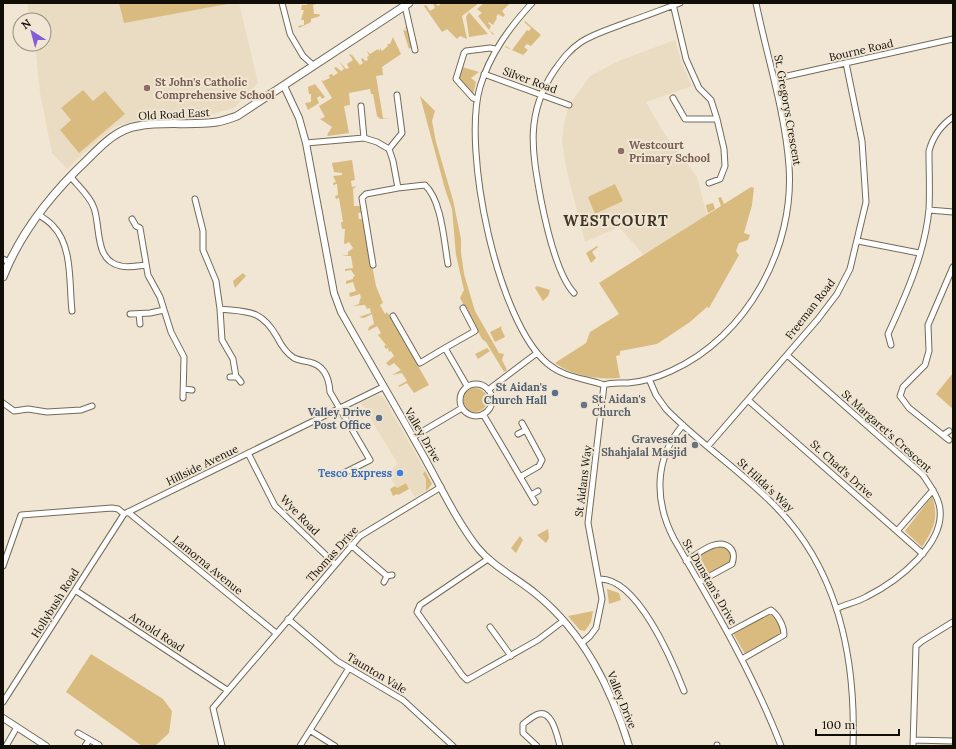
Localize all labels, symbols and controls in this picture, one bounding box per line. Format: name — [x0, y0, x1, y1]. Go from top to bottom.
north arrow — [12, 12, 52, 52]
text: N — [19, 15, 34, 32]
street label: Bourne Road — [827, 36, 895, 64]
street label: St. Gregorys Crescent — [771, 53, 805, 167]
street label: Silver Road — [501, 64, 559, 96]
place label: St John's Catholic Comprehensive School — [155, 75, 275, 102]
marker: St John's Catholic Comprehensive School — [142, 83, 152, 93]
street label: Old Road East — [138, 105, 211, 123]
place label: Westcourt Primary School — [629, 138, 711, 165]
marker: Westcourt Primary School — [616, 146, 626, 156]
district label: WESTCOURT — [563, 211, 669, 230]
street label: Freeman Road — [782, 276, 838, 342]
place label: St Aidan's Church Hall — [484, 380, 548, 407]
street label: St Margaret's Crescent — [839, 387, 936, 476]
marker: St Aidan's Church Hall — [550, 388, 560, 398]
place label: St. Aidan's Church — [592, 392, 646, 419]
marker: St. Aidan's Church — [579, 400, 589, 410]
street label: Valley Drive — [401, 404, 444, 465]
place label: Valley Drive Post Office — [308, 405, 371, 432]
marker: Valley Drive Post Office — [374, 413, 384, 423]
place label: Gravesend Shahjalal Masjid — [601, 432, 687, 459]
street label: St. Chad's Drive — [807, 437, 877, 501]
marker: Gravesend Shahjalal Masjid — [690, 440, 700, 450]
street label: Hillside Avenue — [164, 441, 240, 489]
street label: St Aidans Way — [572, 444, 594, 518]
street label: St Hilda's Way — [735, 455, 797, 515]
place label: Tesco Express — [318, 466, 392, 480]
marker: Tesco Express — [395, 468, 405, 478]
street label: Wye Road — [277, 492, 323, 538]
street label: Thomas Drive — [303, 523, 361, 585]
street label: Lamorna Avenue — [170, 533, 246, 597]
street label: St. Dunstan's Drive — [680, 537, 740, 627]
street label: Hollybush Road — [28, 565, 82, 640]
street label: Arnold Road — [126, 608, 187, 655]
street label: Taunton Vale — [345, 650, 409, 696]
street label: Valley Drive — [604, 668, 640, 731]
scale bar — [816, 711, 899, 737]
text: 100 m — [822, 717, 855, 732]

